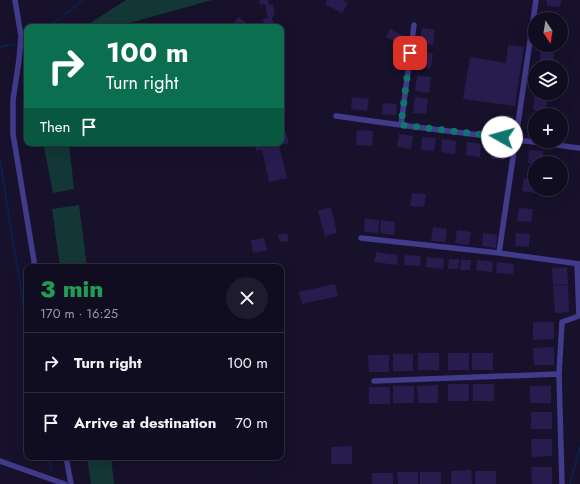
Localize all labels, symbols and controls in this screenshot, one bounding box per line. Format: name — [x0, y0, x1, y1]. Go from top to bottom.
north arrow — [528, 12, 568, 52]
map controls — [528, 12, 568, 196]
text: 100 m — [106, 32, 189, 73]
pin — [393, 36, 427, 70]
icon: right — [40, 40, 92, 92]
icon: arrive — [399, 42, 421, 64]
button: layers — [528, 60, 568, 100]
text: Turn right — [106, 70, 178, 96]
button: + — [528, 108, 568, 148]
text: Then — [40, 116, 70, 138]
icon: arrive — [78, 116, 100, 138]
position arrow — [481, 116, 523, 158]
button: − — [528, 156, 568, 196]
text: 3 min — [40, 271, 104, 306]
button: close — [226, 277, 268, 319]
text: 170 m · 16:25 — [40, 304, 118, 323]
icon: right — [40, 352, 62, 374]
text: Turn right — [74, 352, 142, 374]
text: 100 m — [227, 352, 268, 374]
icon: arrive — [40, 412, 62, 434]
text: Arrive at destination — [74, 412, 216, 434]
text: 70 m — [235, 412, 268, 434]

